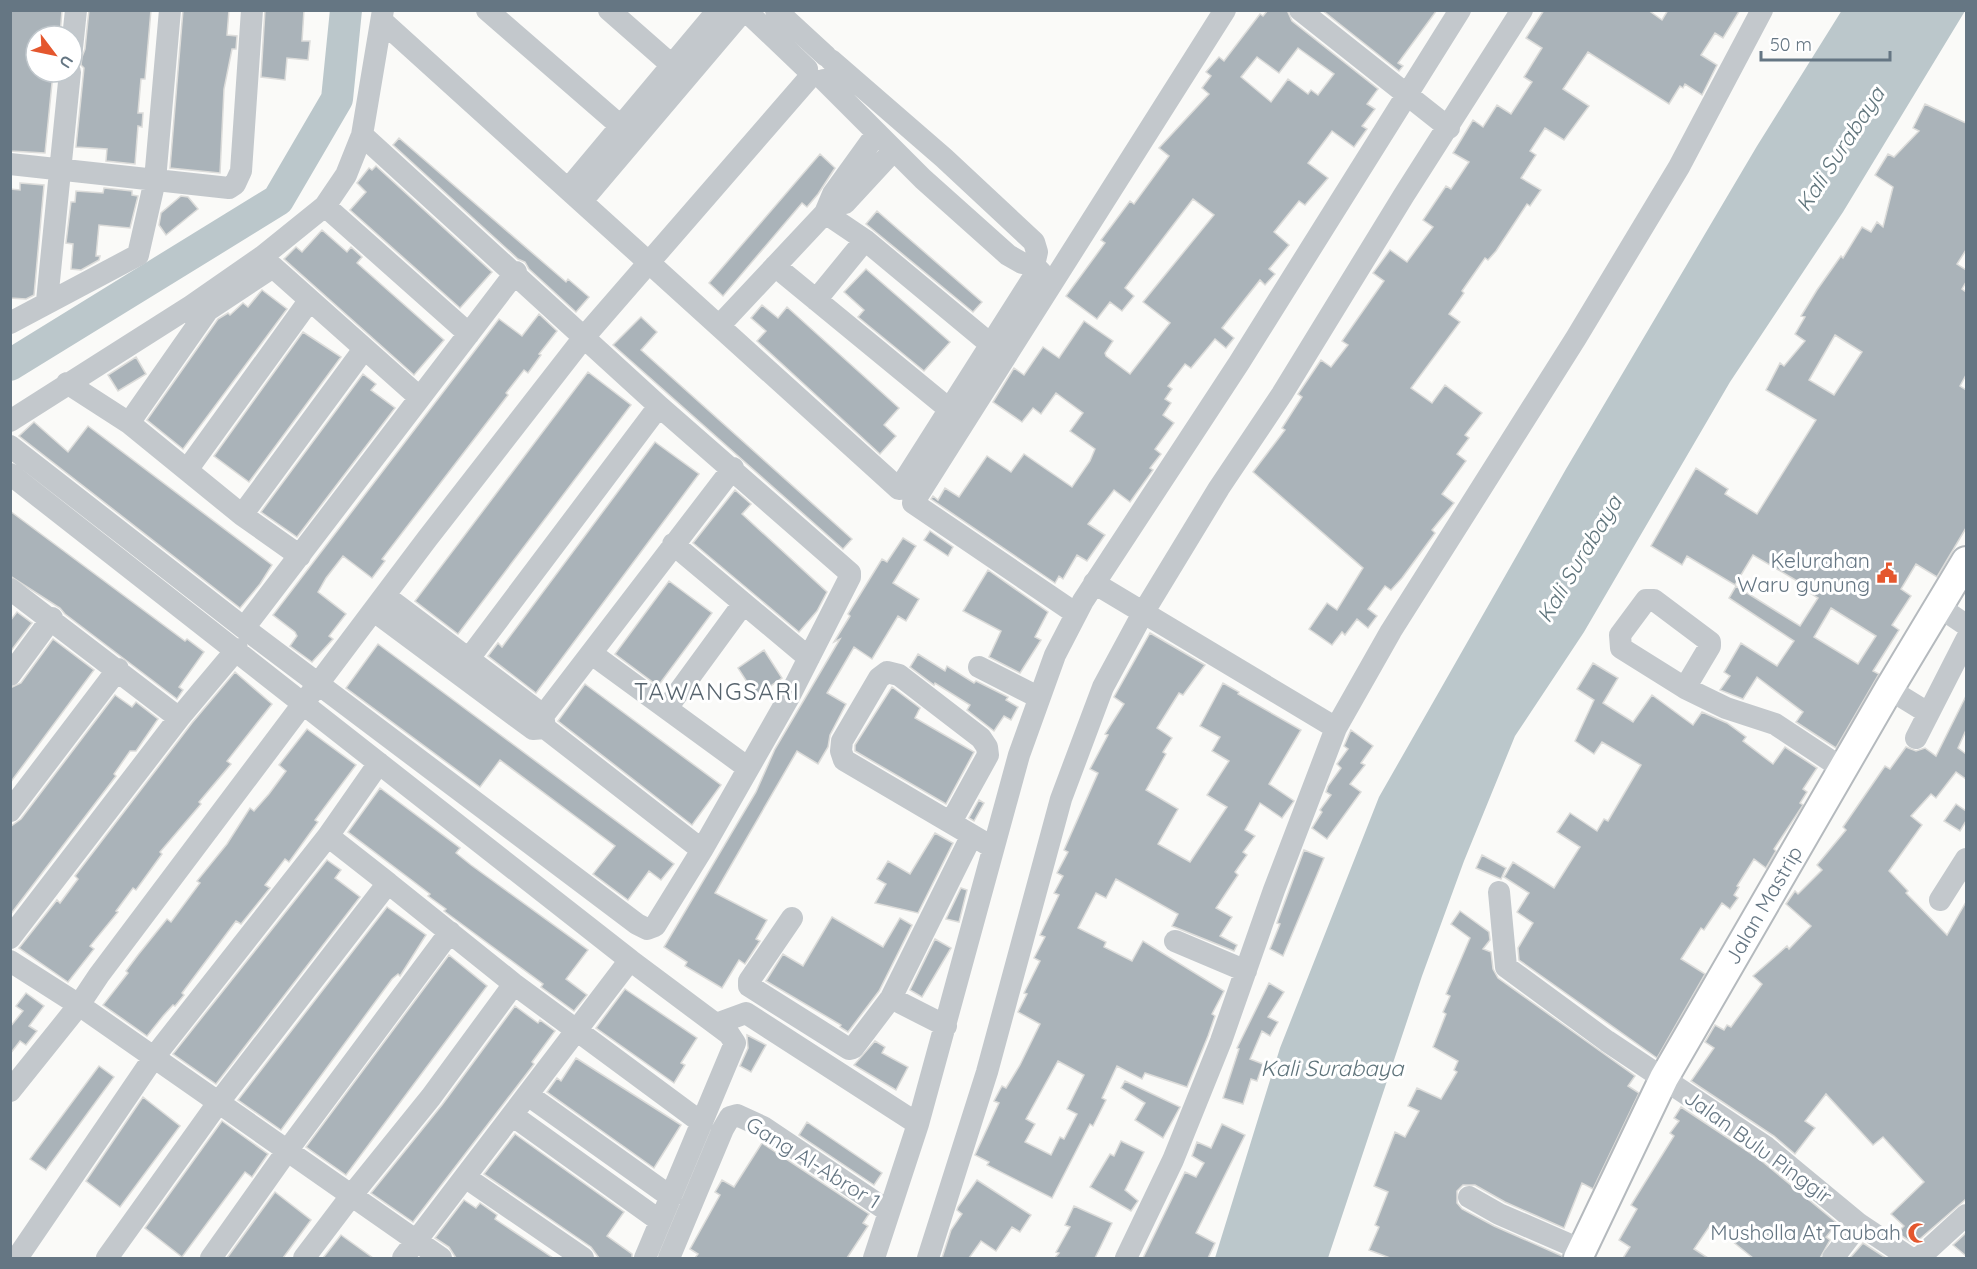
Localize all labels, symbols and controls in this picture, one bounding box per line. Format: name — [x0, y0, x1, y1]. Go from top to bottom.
north arrow — [24, 24, 84, 84]
scale bar — [1761, 24, 1890, 62]
text: 50 m — [1770, 33, 1812, 56]
text: U — [55, 52, 78, 72]
water label: Kali Surabaya — [1789, 80, 1892, 217]
water label: Kali Surabaya — [1530, 489, 1629, 627]
place label: Kelurahan Waru gunung — [1737, 547, 1870, 597]
public building icon: Kelurahan Waru gunung — [1875, 561, 1899, 585]
district label: TAWANGSARI — [634, 676, 800, 706]
street label: Jalan Mastrip — [1719, 841, 1807, 969]
water label: Kali Surabaya — [1261, 1054, 1405, 1082]
street label: Jalan Bulu Pinggir — [1680, 1084, 1837, 1208]
street label: Gang Al-Abror 1 — [742, 1110, 885, 1214]
place label: Musholla At Taubah — [1710, 1219, 1901, 1245]
mosque icon: Musholla At Taubah — [1906, 1221, 1930, 1245]

